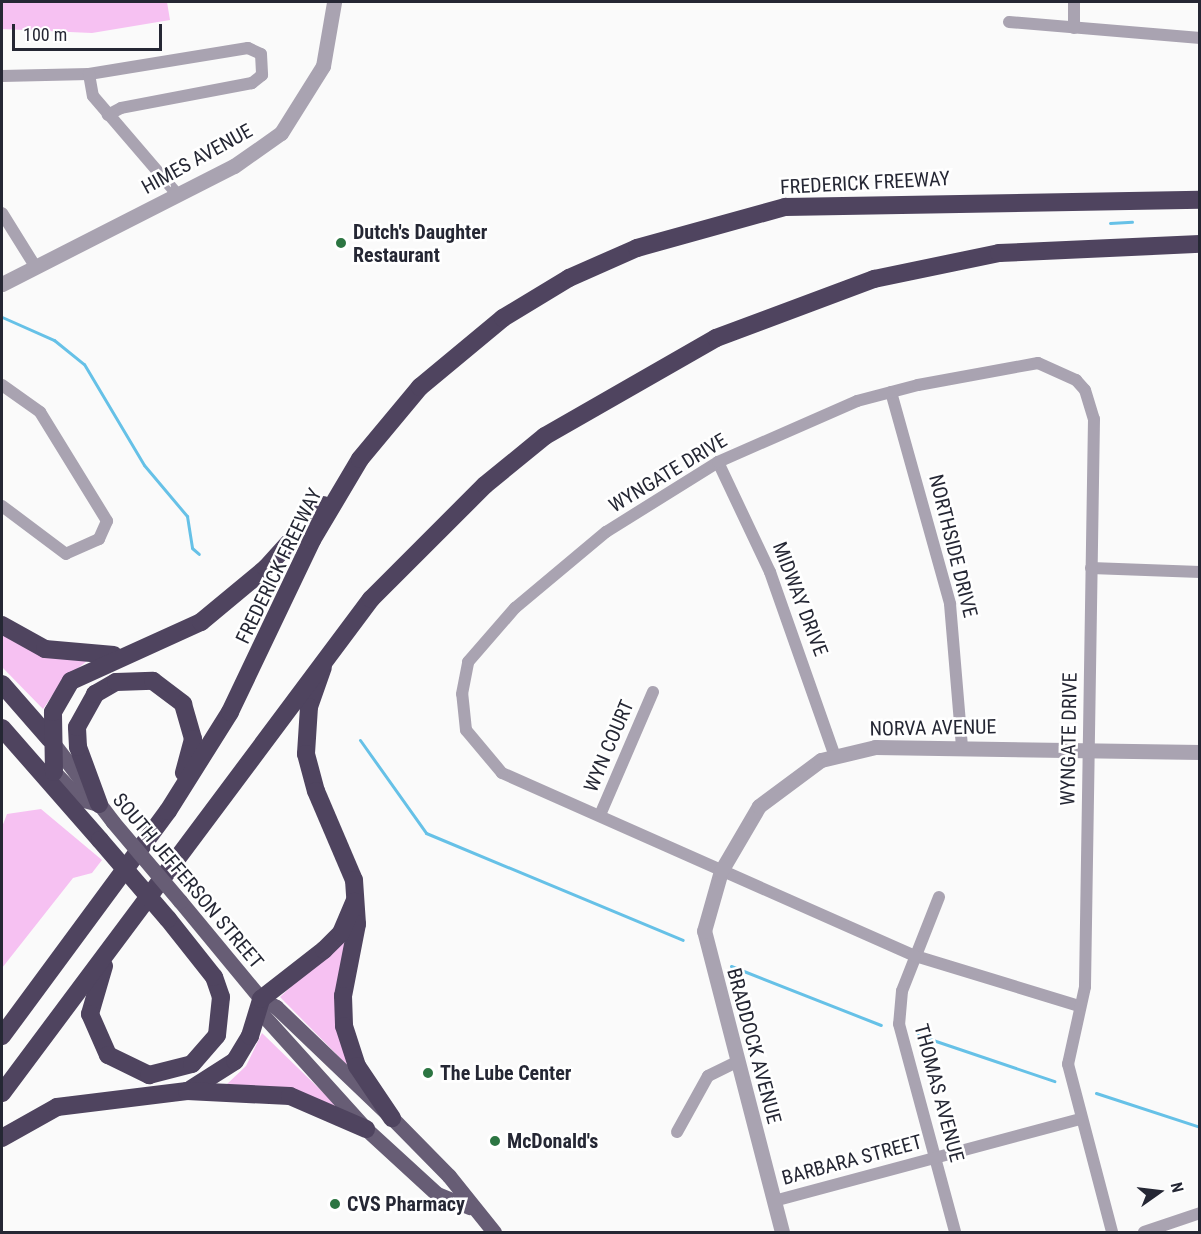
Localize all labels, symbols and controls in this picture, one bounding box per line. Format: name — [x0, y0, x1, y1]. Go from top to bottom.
scale bar — [15, 12, 165, 50]
text: 100 m — [23, 24, 67, 45]
street label: HIMES AVENUE — [137, 119, 257, 199]
street label: FREDERICK FREEWAY — [779, 167, 951, 199]
place label: Dutch's Daughter Restaurant — [353, 220, 487, 267]
marker: Dutch's Daughter Restaurant — [334, 236, 348, 250]
street label: WYNGATE DRIVE — [605, 428, 731, 518]
street label: NORTHSIDE DRIVE — [924, 472, 982, 620]
street label: FREDERICK FREEWAY — [231, 484, 327, 648]
street label: MIDWAY DRIVE — [767, 539, 833, 659]
street label: WYNGATE DRIVE — [1056, 672, 1082, 806]
street label: WYN COURT — [579, 696, 639, 796]
street label: NORVA AVENUE — [869, 715, 997, 741]
street label: SOUTH JEFFERSON STREET — [108, 788, 268, 974]
street label: BRADDOCK AVENUE — [722, 966, 786, 1126]
street label: THOMAS AVENUE — [909, 1021, 969, 1165]
place label: The Lube Center — [440, 1061, 571, 1085]
marker: The Lube Center — [421, 1066, 435, 1080]
place label: McDonald's — [507, 1129, 598, 1153]
street label: BARBARA STREET — [779, 1130, 925, 1190]
marker: McDonald's — [488, 1134, 502, 1148]
north arrow — [1129, 1162, 1189, 1222]
text: N — [1167, 1180, 1187, 1195]
place label: CVS Pharmacy — [347, 1192, 465, 1216]
marker: CVS Pharmacy — [328, 1197, 342, 1211]

